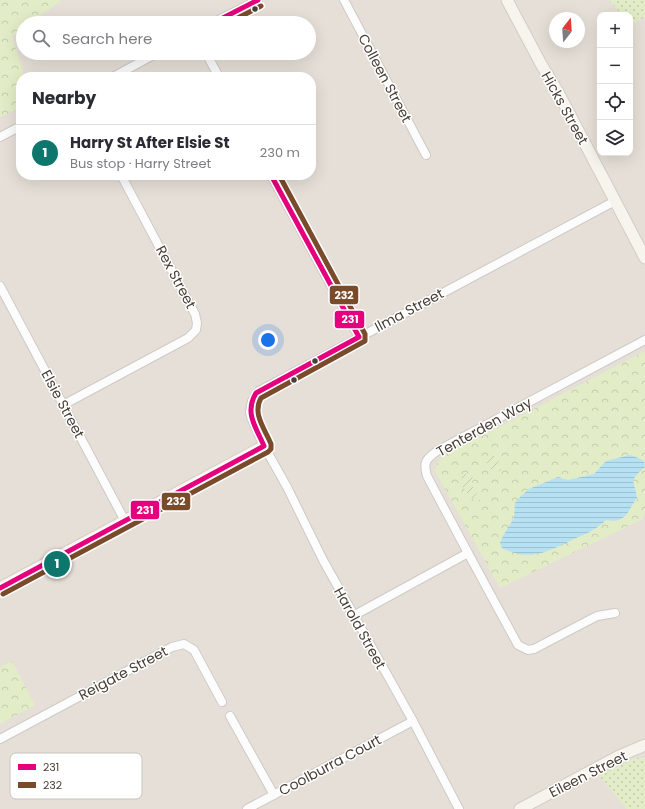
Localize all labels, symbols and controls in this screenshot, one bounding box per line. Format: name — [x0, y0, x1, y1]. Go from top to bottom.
unlabelled marker — [250, 4, 260, 14]
north arrow — [549, 12, 585, 48]
map controls — [597, 12, 633, 156]
button: + — [597, 12, 633, 48]
search box — [16, 16, 316, 60]
icon: search — [30, 27, 52, 49]
text: Search here — [62, 28, 152, 49]
street label: Colleen Street — [353, 30, 417, 126]
button: − — [597, 48, 633, 84]
street label: Hicks Street — [537, 68, 593, 148]
button: locate — [597, 84, 633, 120]
text: Nearby — [32, 86, 96, 110]
button: layers — [597, 120, 633, 156]
text: Harry St After Elsie St — [70, 132, 230, 153]
text: 1 — [43, 143, 47, 162]
text: 230 m — [260, 143, 300, 162]
text: Bus stop · Harry Street — [70, 154, 211, 173]
street label: Rex Street — [151, 242, 201, 312]
street label: Ilma Street — [371, 283, 447, 337]
line badge: 232 — [329, 285, 359, 305]
text: 232 — [334, 287, 354, 303]
line badge: 231 — [334, 310, 365, 329]
text: 231 — [341, 311, 359, 327]
your location — [258, 330, 278, 350]
unlabelled marker — [310, 356, 320, 366]
street label: Elsie Street — [37, 366, 89, 442]
unlabelled marker — [289, 375, 299, 385]
street label: Tenterden Way — [433, 392, 535, 461]
line badge: 232 — [161, 492, 191, 511]
text: 232 — [166, 493, 186, 509]
line badge: 231 — [130, 500, 160, 520]
text: 231 — [136, 502, 154, 518]
pin: 1 — [44, 549, 70, 579]
street label: Harold Street — [329, 583, 391, 673]
street label: Reigate Street — [75, 641, 171, 705]
street label: Coolburra Court — [275, 730, 385, 800]
street label: Eileen Street — [546, 746, 630, 802]
legend — [10, 753, 142, 799]
text: 231 — [43, 759, 59, 775]
text: 232 — [43, 777, 62, 793]

